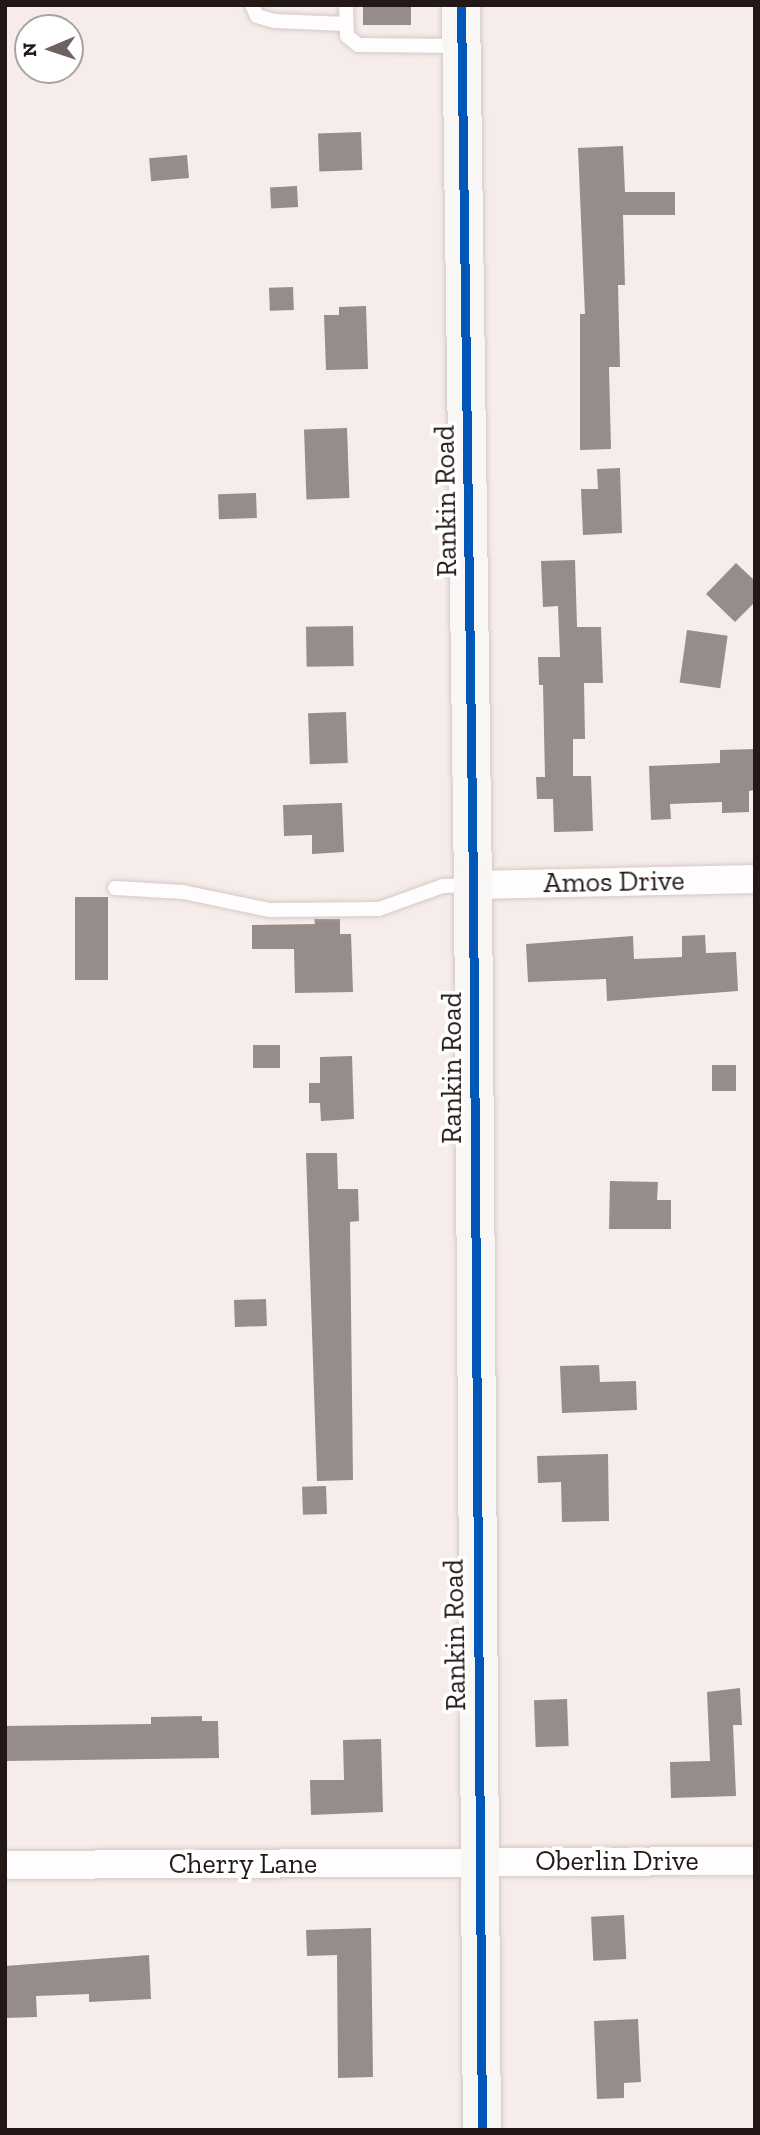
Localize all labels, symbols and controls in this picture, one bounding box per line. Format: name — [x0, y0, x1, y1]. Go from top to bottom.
north arrow — [14, 14, 84, 84]
text: N — [18, 42, 41, 57]
street label: Rankin Road — [428, 425, 464, 577]
street label: Amos Drive — [543, 864, 685, 900]
street label: Rankin Road — [435, 992, 469, 1144]
street label: Rankin Road — [437, 1559, 473, 1711]
street label: Oberlin Drive — [535, 1844, 699, 1878]
street label: Cherry Lane — [168, 1847, 318, 1881]

